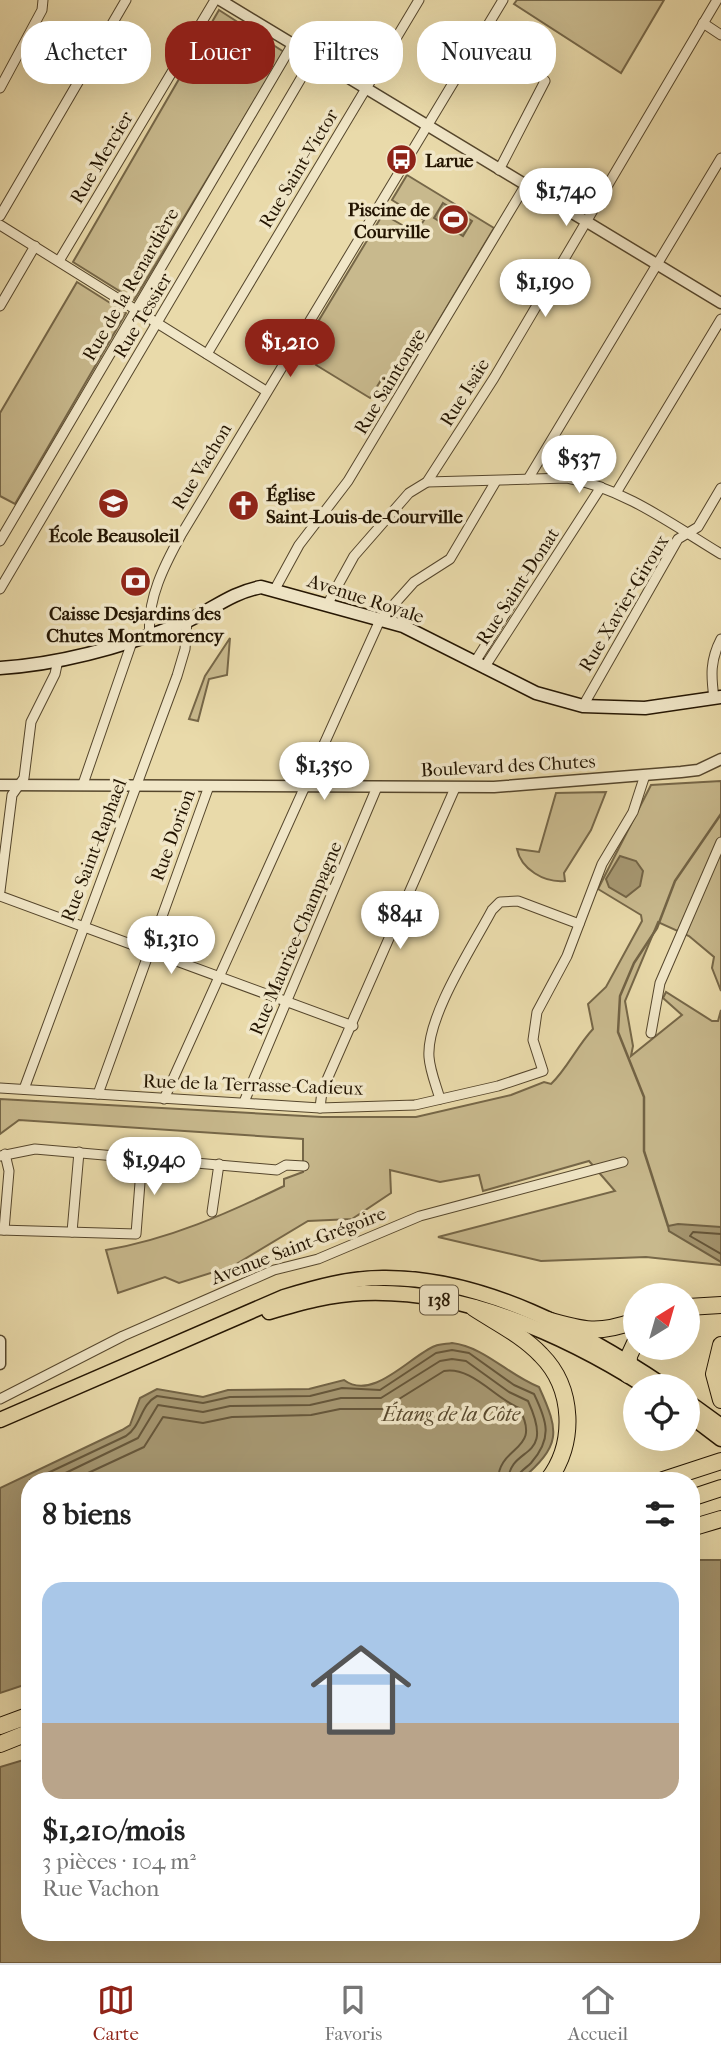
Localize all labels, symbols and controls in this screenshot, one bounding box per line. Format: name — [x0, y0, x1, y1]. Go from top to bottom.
chip: Acheter — [21, 21, 151, 84]
chip: Louer — [165, 21, 275, 84]
chip: Filtres — [289, 21, 403, 84]
chip: Nouveau — [417, 21, 556, 84]
street label: Rue Saint-Victor — [255, 104, 344, 232]
street label: Rue Mercier — [66, 107, 138, 208]
bus stop icon: Larue — [385, 143, 419, 177]
place label: Larue — [425, 150, 474, 172]
pin: $1,740 — [509, 168, 623, 228]
text: $1,740 — [535, 177, 597, 204]
place label: Piscine de Courville — [348, 199, 431, 243]
sports icon: Piscine de Courville — [436, 203, 470, 237]
street label: Rue de la Renardière — [78, 204, 184, 365]
pin: $1,190 — [488, 260, 602, 319]
street label: Rue Tessier — [109, 268, 177, 362]
text: $1,190 — [516, 268, 574, 295]
pin: $1,210 — [233, 320, 347, 379]
street label: Rue Saintonge — [350, 325, 430, 438]
text: $1,210 — [261, 328, 319, 355]
street label: Rue Isaïe — [435, 355, 494, 430]
street label: Rue Vachon — [167, 419, 236, 514]
pin: $537 — [538, 435, 620, 495]
text: $537 — [557, 444, 601, 471]
place label: Église Saint-Louis-de-Courville — [266, 483, 463, 528]
school or university icon: École Beausoleil — [97, 487, 131, 521]
church icon: Église Saint-Louis-de-Courville — [226, 488, 260, 522]
place label: École Beausoleil — [48, 524, 180, 547]
street label: Rue Saint-Donat — [472, 524, 564, 649]
street label: Rue Xavier-Giroux — [574, 531, 673, 676]
bank icon: Caisse Desjardins des Chutes Montmorency — [118, 565, 152, 599]
street label: Avenue Royale — [304, 569, 427, 628]
place label: Caisse Desjardins des Chutes Montmorency — [46, 603, 225, 647]
pin: $1,350 — [267, 742, 381, 802]
street label: Boulevard des Chutes — [420, 750, 596, 782]
text: $1,350 — [295, 751, 353, 778]
street label: Rue Saint-Raphael — [57, 776, 131, 925]
street label: Rue Dorion — [146, 787, 200, 884]
street label: Rue Maurice-Champagne — [245, 838, 347, 1039]
pin: $841 — [359, 892, 441, 951]
text: $841 — [377, 900, 423, 927]
pin: $1,310 — [114, 916, 228, 976]
text: $1,310 — [143, 925, 199, 952]
street label: Rue de la Terrasse-Cadieux — [142, 1070, 364, 1100]
pin: $1,940 — [97, 1138, 211, 1197]
text: $1,940 — [122, 1146, 186, 1173]
street label: Avenue Saint-Grégoire — [207, 1202, 389, 1290]
north arrow — [623, 1283, 700, 1360]
map controls — [623, 1283, 700, 1451]
road number: 138 — [420, 1286, 458, 1315]
button: locate — [623, 1374, 700, 1451]
water label: Étang de la Côte — [380, 1401, 521, 1426]
icon: filters — [641, 1495, 679, 1533]
text: 8 biens — [42, 1497, 131, 1532]
icon: home — [298, 1627, 424, 1753]
text: $1,210/mois — [42, 1813, 185, 1848]
text: 3 pièces · 104 m² — [42, 1848, 196, 1875]
text: Rue Vachon — [42, 1875, 159, 1902]
tab: Carte — [93, 1981, 139, 2045]
tab: Favoris — [325, 1981, 382, 2045]
tab: Accueil — [568, 1981, 628, 2045]

